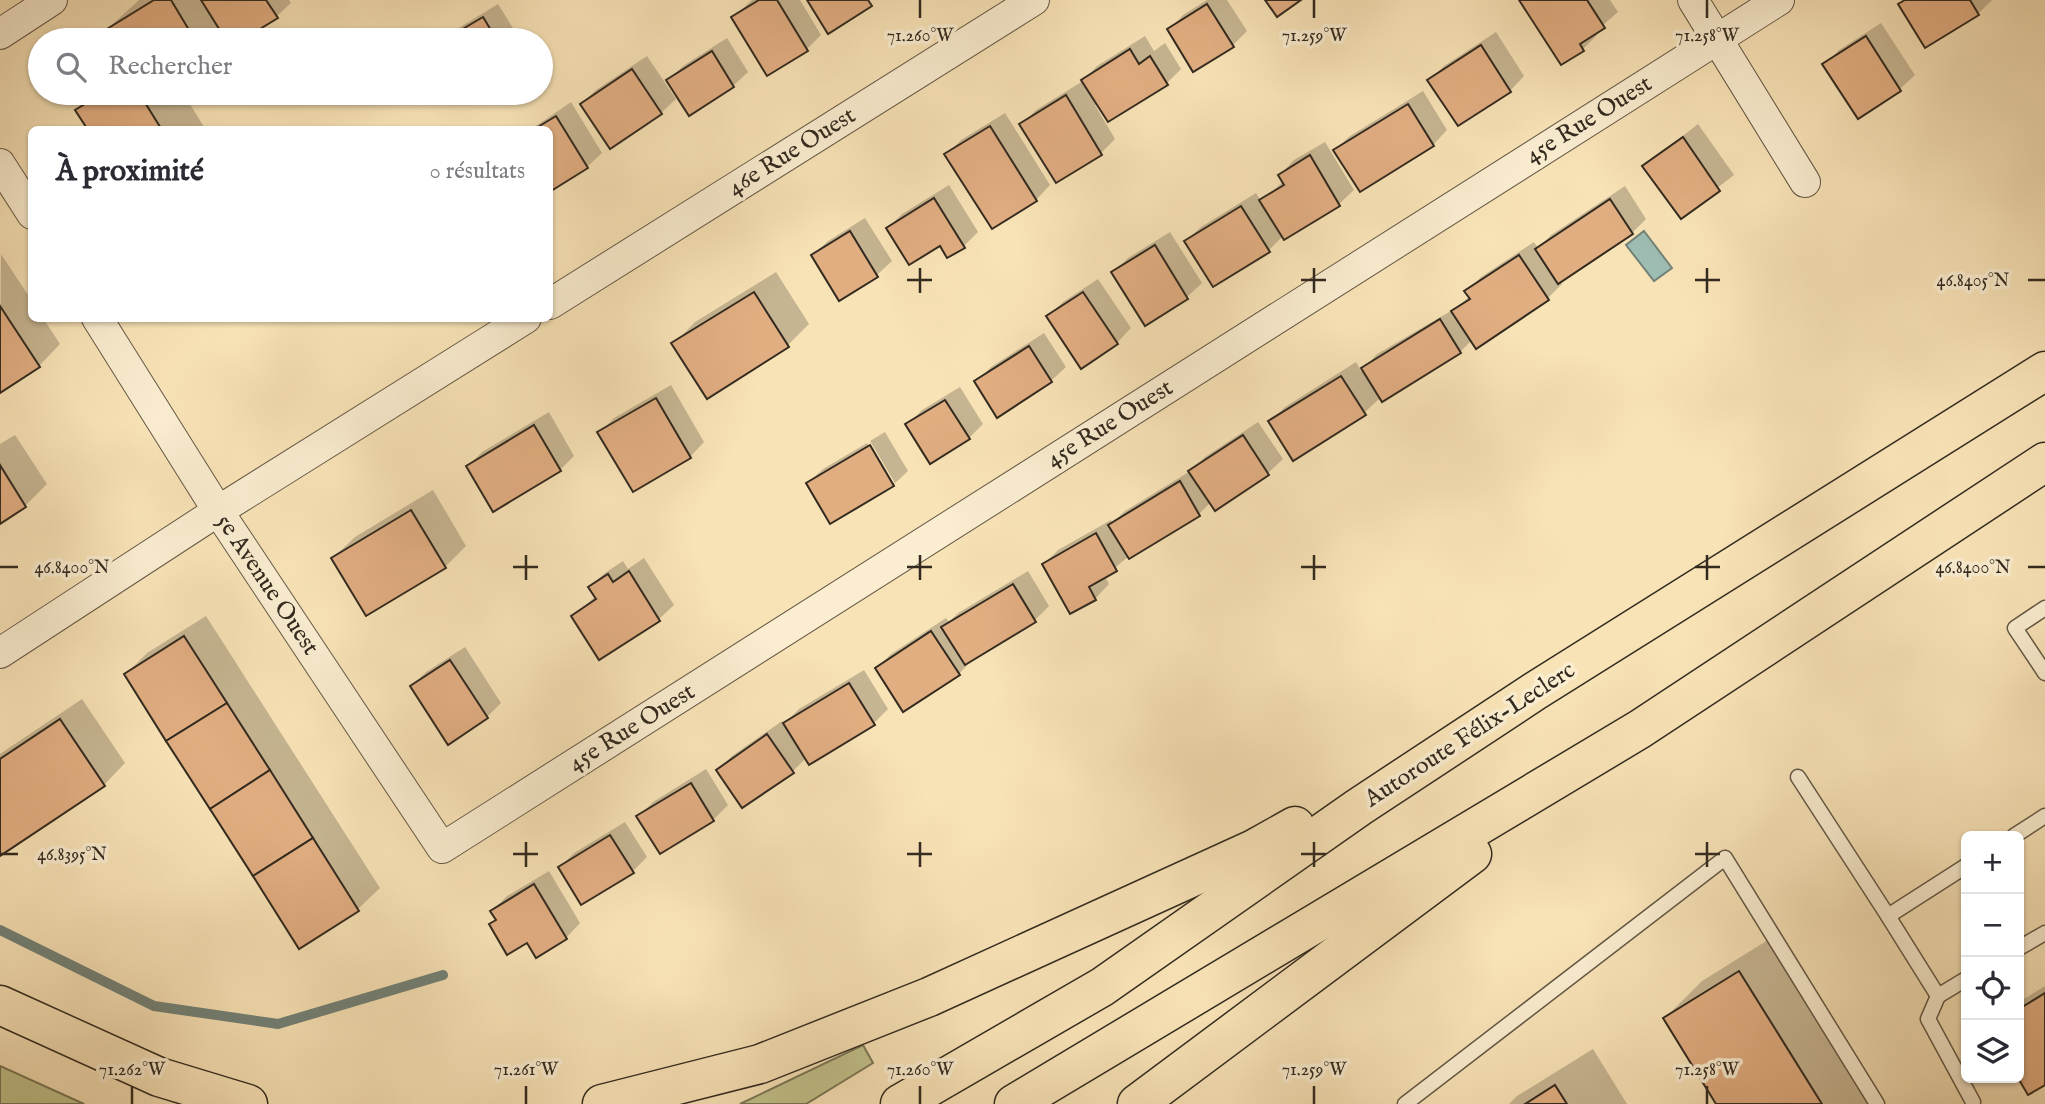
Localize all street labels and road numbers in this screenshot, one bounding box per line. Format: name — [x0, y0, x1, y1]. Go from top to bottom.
street label: 45e Rue Ouest — [1520, 69, 1658, 171]
street label: 46e Rue Ouest — [722, 100, 862, 204]
street label: 45e Rue Ouest — [1041, 373, 1179, 475]
street label: 5e Avenue Ouest — [208, 509, 326, 661]
street label: Autoroute Félix-Leclerc — [1358, 655, 1581, 815]
street label: 45e Rue Ouest — [563, 677, 701, 779]

